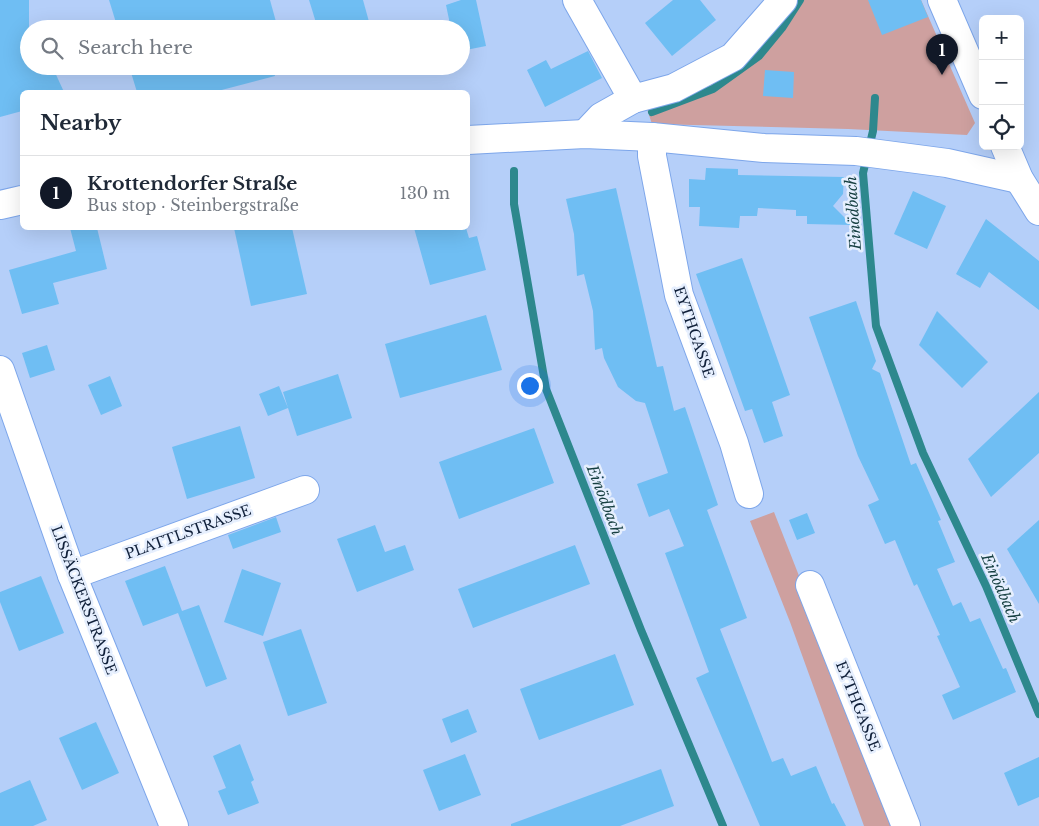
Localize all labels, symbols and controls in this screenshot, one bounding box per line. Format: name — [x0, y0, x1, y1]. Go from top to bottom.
map controls — [979, 15, 1024, 150]
button: + — [979, 15, 1024, 60]
search box — [20, 20, 470, 75]
icon: search — [38, 34, 66, 62]
pin: 1 — [926, 34, 958, 75]
text: Search here — [78, 36, 193, 59]
button: − — [979, 60, 1024, 105]
button: locate — [979, 105, 1024, 150]
text: Nearby — [40, 110, 121, 136]
text: Krottendorfer Straße — [87, 172, 297, 195]
water label: Einödbach — [841, 175, 865, 252]
text: 1 — [53, 183, 59, 203]
text: 130 m — [400, 183, 450, 203]
text: Bus stop · Steinbergstraße — [87, 195, 299, 215]
street label: EYTHGASSE — [670, 284, 718, 380]
your location — [517, 373, 543, 399]
water label: Einödbach — [583, 461, 627, 538]
street label: PLATTLSTRASSE — [123, 501, 253, 563]
street label: LISSÄCKERSTRASSE — [47, 523, 121, 677]
water label: Einödbach — [977, 549, 1025, 626]
street label: EYTHGASSE — [832, 658, 884, 754]

